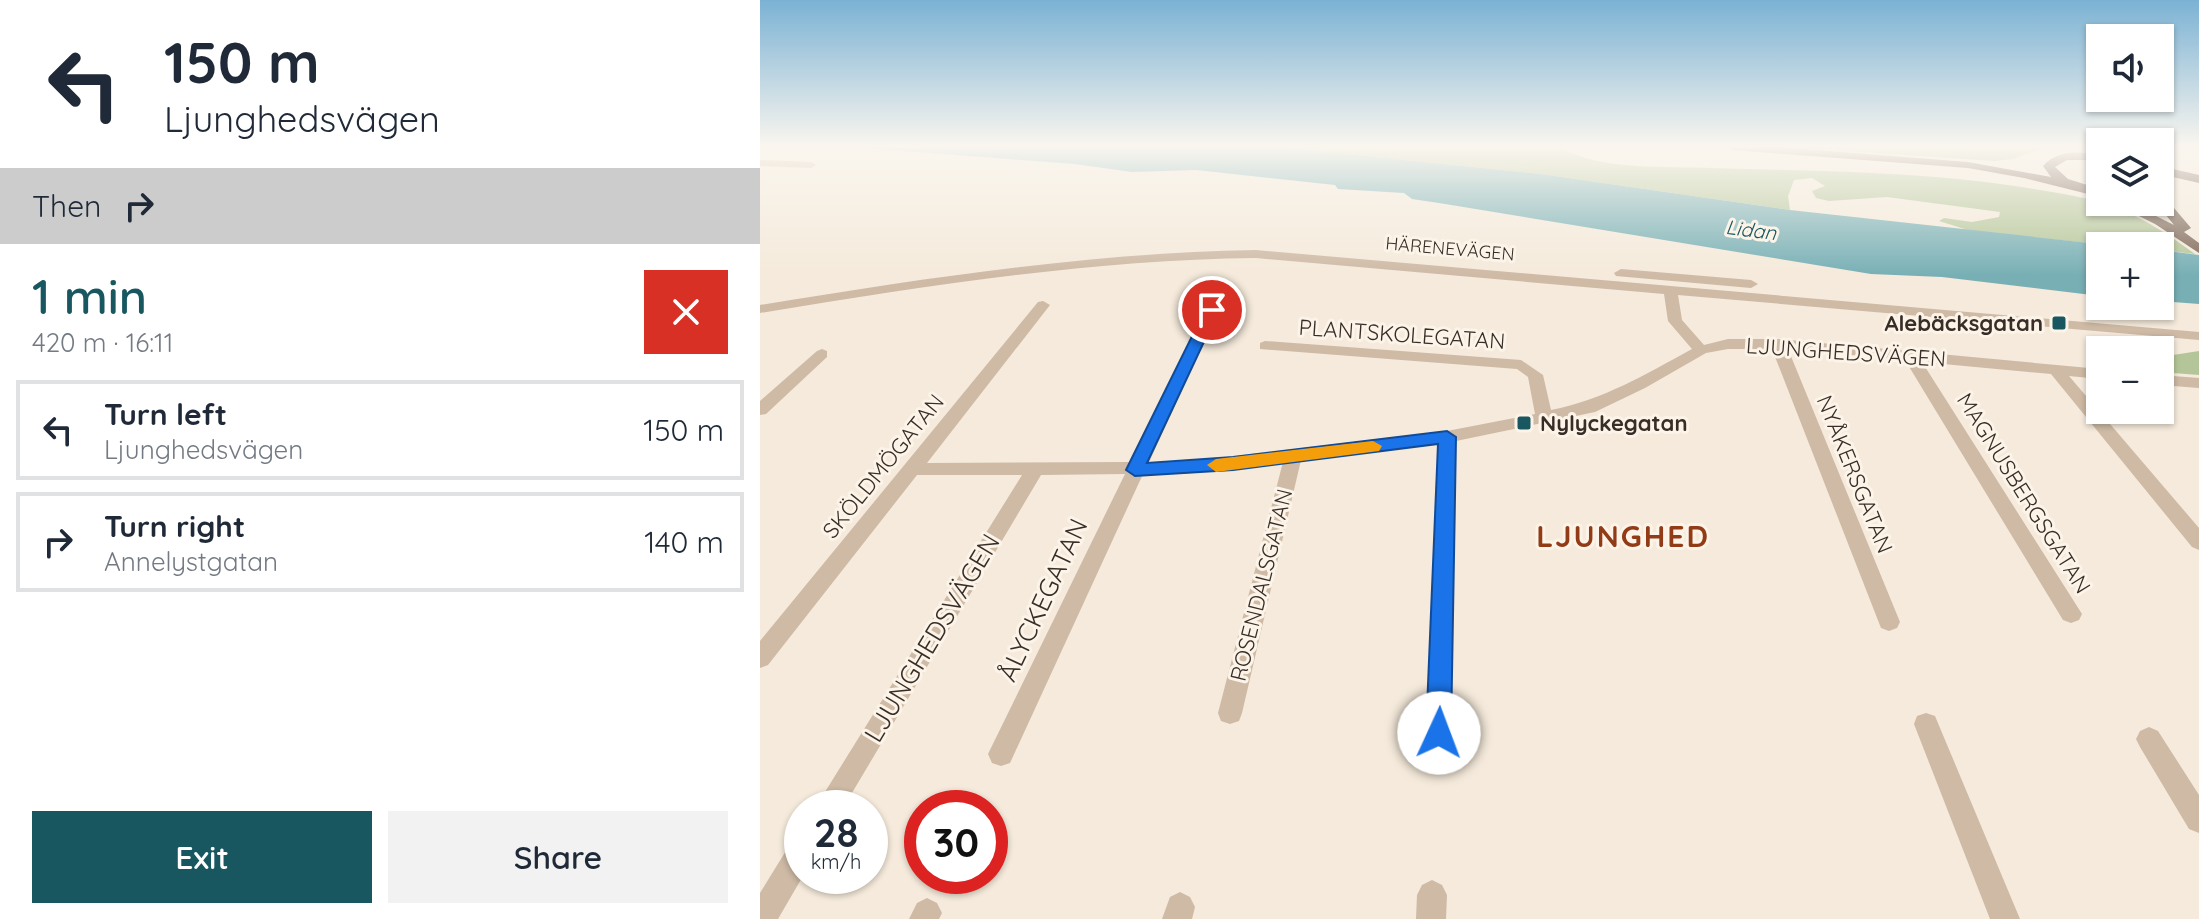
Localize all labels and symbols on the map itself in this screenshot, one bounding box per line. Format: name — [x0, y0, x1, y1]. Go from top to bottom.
water label: Lidan — [1724, 214, 1778, 245]
street label: HÄRENEVÄGEN — [1384, 231, 1516, 266]
pin — [1178, 276, 1246, 344]
place label: Alebäcksgatan — [1884, 309, 2043, 337]
street label: PLANTSKOLEGATAN — [1298, 313, 1506, 355]
marker: Alebäcksgatan — [2050, 314, 2068, 332]
street label: LJUNGHEDSVÄGEN — [1745, 331, 1947, 373]
street label: MAGNUSBERGSGATAN — [1951, 387, 2097, 599]
street label: SKÖLDMÖGATAN — [816, 388, 950, 544]
street label: NYÅKERSGATAN — [1811, 391, 1899, 557]
place label: Nylyckegatan — [1540, 409, 1688, 437]
marker: Nylyckegatan — [1515, 414, 1533, 432]
street label: ROSENDALSGATAN — [1224, 486, 1298, 684]
street label: ÅLYCKEGATAN — [990, 513, 1095, 687]
district label: LJUNGHED — [1536, 517, 1710, 555]
street label: LJUNGHEDSVÄGEN — [856, 528, 1007, 748]
position arrow — [1397, 691, 1481, 775]
speed limit sign: 30 — [904, 790, 1008, 894]

